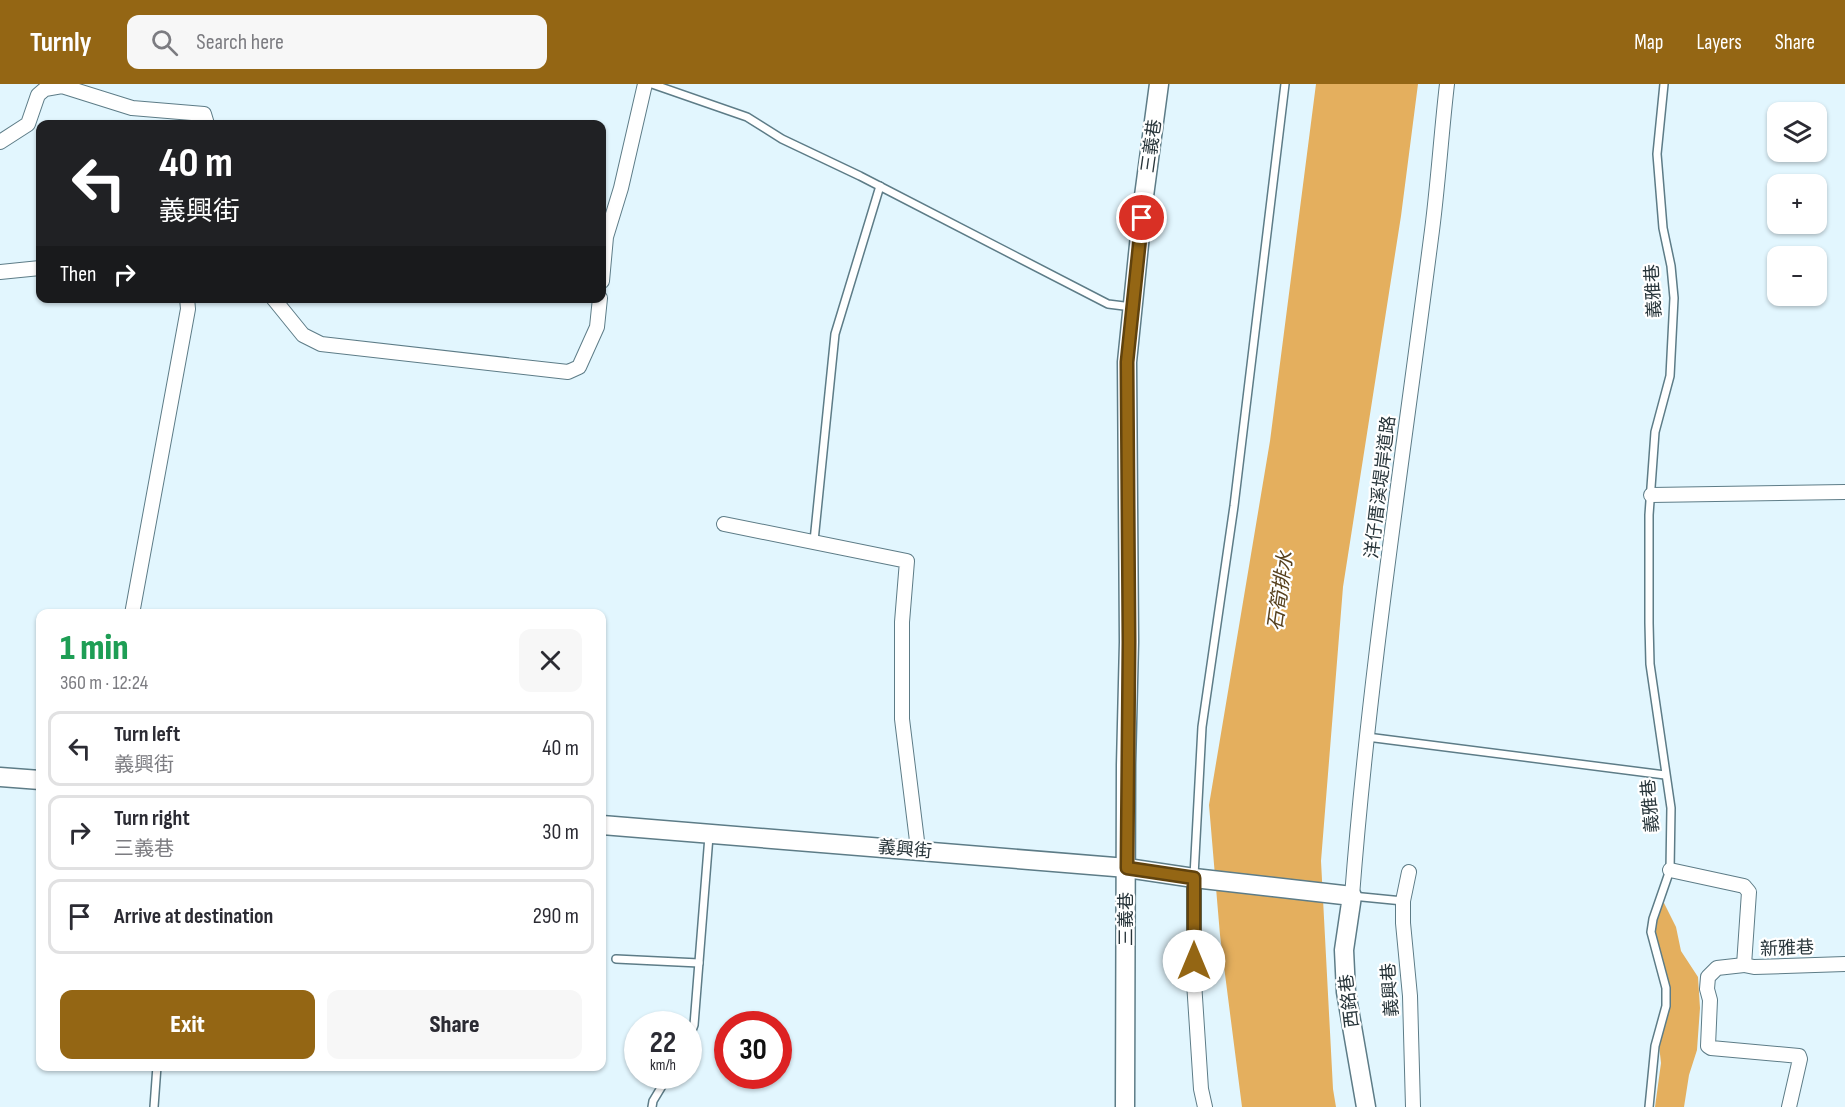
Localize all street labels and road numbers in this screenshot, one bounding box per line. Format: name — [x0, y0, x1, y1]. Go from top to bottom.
street label: 三義巷 — [1137, 118, 1166, 174]
street label: 義雅巷 — [1642, 263, 1665, 318]
street label: 洋仔厝溪堤岸道路 — [1361, 414, 1400, 560]
street label: 義雅巷 — [1638, 778, 1663, 834]
street label: 義興街 — [877, 837, 933, 862]
street label: 三義巷 — [1116, 892, 1137, 946]
street label: 新雅巷 — [1760, 937, 1814, 960]
street label: 義興巷 — [1378, 962, 1403, 1018]
street label: 西銘巷 — [1336, 973, 1363, 1029]

